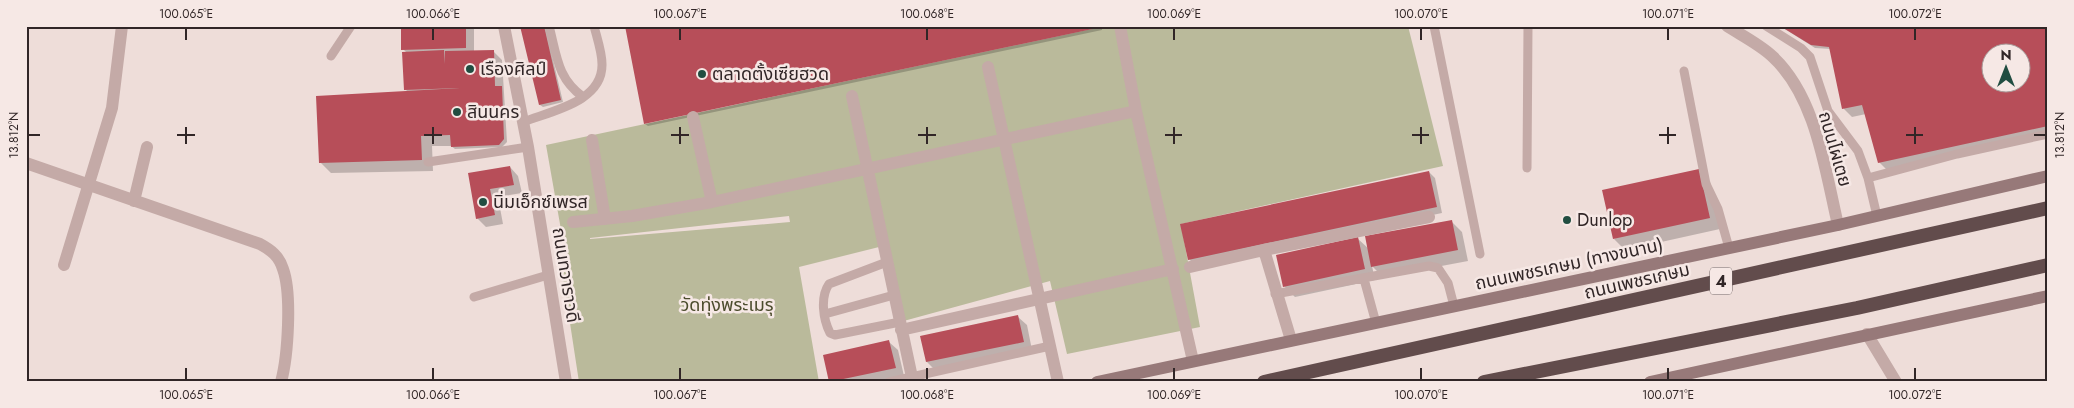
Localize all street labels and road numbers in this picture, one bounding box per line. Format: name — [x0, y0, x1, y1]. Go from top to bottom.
street label: ถนนไผ่เตย — [1812, 108, 1858, 190]
street label: ถนนทวาราวดี — [546, 226, 586, 324]
street label: ถนนเพชรเกษม (ทางขนาน) — [1473, 234, 1665, 294]
street label: ถนนเพชรเกษม — [1582, 258, 1692, 304]
road number: 4 — [1710, 268, 1732, 294]

